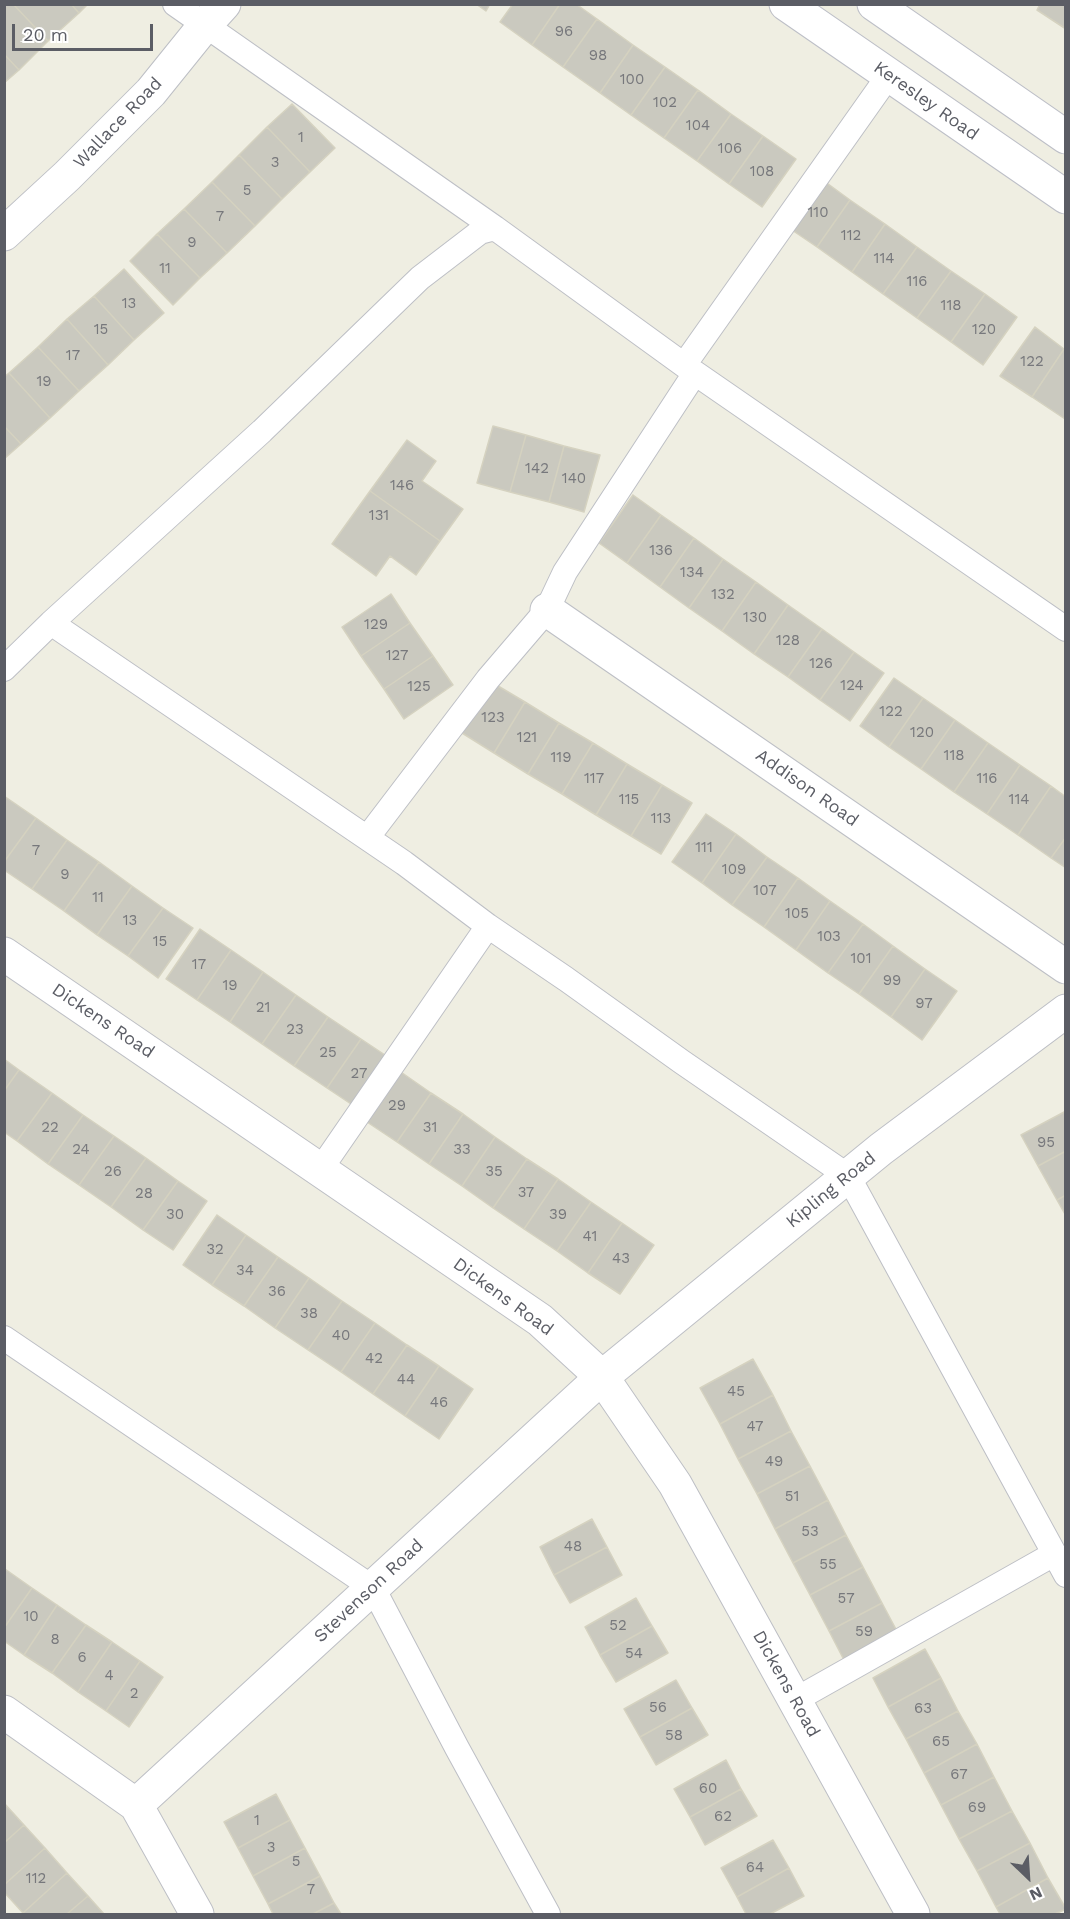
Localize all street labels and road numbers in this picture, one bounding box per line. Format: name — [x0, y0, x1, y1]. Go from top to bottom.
street label: Keresley Road — [869, 57, 983, 145]
street label: Wallace Road — [69, 73, 167, 173]
street label: Addison Road — [751, 745, 863, 831]
street label: Dickens Road — [48, 979, 158, 1063]
street label: Kipling Road — [782, 1147, 880, 1233]
street label: Dickens Road — [449, 1253, 557, 1341]
street label: Stevenson Road — [310, 1535, 428, 1647]
street label: Dickens Road — [748, 1627, 824, 1741]

